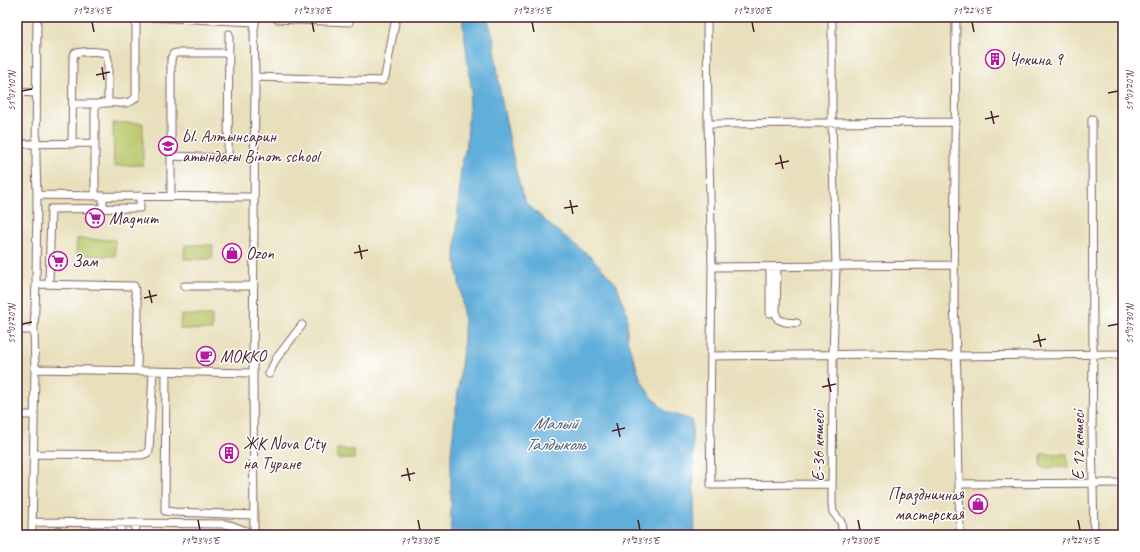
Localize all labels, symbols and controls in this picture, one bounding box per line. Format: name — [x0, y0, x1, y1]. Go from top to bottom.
text: 71°23'45"E — [73, 4, 113, 17]
text: 71°23'30"E — [293, 4, 333, 17]
text: 71°23'15"E — [513, 4, 553, 17]
text: 71°23'00"E — [733, 4, 773, 17]
text: 71°22'45"E — [953, 4, 993, 17]
building icon: Чокина 9 — [984, 48, 1006, 70]
place label: Чокина 9 — [1009, 49, 1064, 70]
text: 51°07'10"N — [5, 69, 18, 111]
text: 51°07'20"N — [1123, 69, 1136, 111]
place label: Ы. Алтынсарин атындағы Binom school — [182, 126, 322, 167]
school or university icon: Ы. Алтынсарин атындағы Binom school — [157, 135, 179, 157]
supermarket icon: Magnum — [84, 207, 106, 229]
place label: Magnum — [109, 208, 159, 229]
shop icon: Ozon — [221, 242, 243, 264]
place label: Ozon — [246, 243, 274, 264]
supermarket icon: Зам — [47, 250, 69, 272]
place label: Зам — [72, 251, 99, 272]
text: 51°07'20"N — [5, 302, 18, 344]
text: 51°07'30"N — [1123, 302, 1136, 344]
cafe icon: МОККО — [195, 345, 217, 367]
place label: МОККО — [220, 346, 267, 367]
street label: Е 12 көшесі — [1068, 408, 1089, 480]
street label: Е-36 көшесі — [808, 409, 829, 482]
water label: Малый Талдыколь — [525, 412, 588, 455]
place label: ЖК Nova City на Туране — [243, 433, 326, 474]
building icon: ЖК Nova City на Туране — [218, 442, 240, 464]
place label: Праздничная мастерская — [888, 484, 965, 525]
shop icon: Праздничная мастерская — [967, 493, 989, 515]
text: 71°23'45"E — [181, 534, 221, 547]
text: 71°23'30"E — [401, 534, 441, 547]
text: 71°23'15"E — [621, 534, 661, 547]
text: 71°23'00"E — [841, 534, 881, 547]
text: 71°22'45"E — [1061, 534, 1101, 547]

